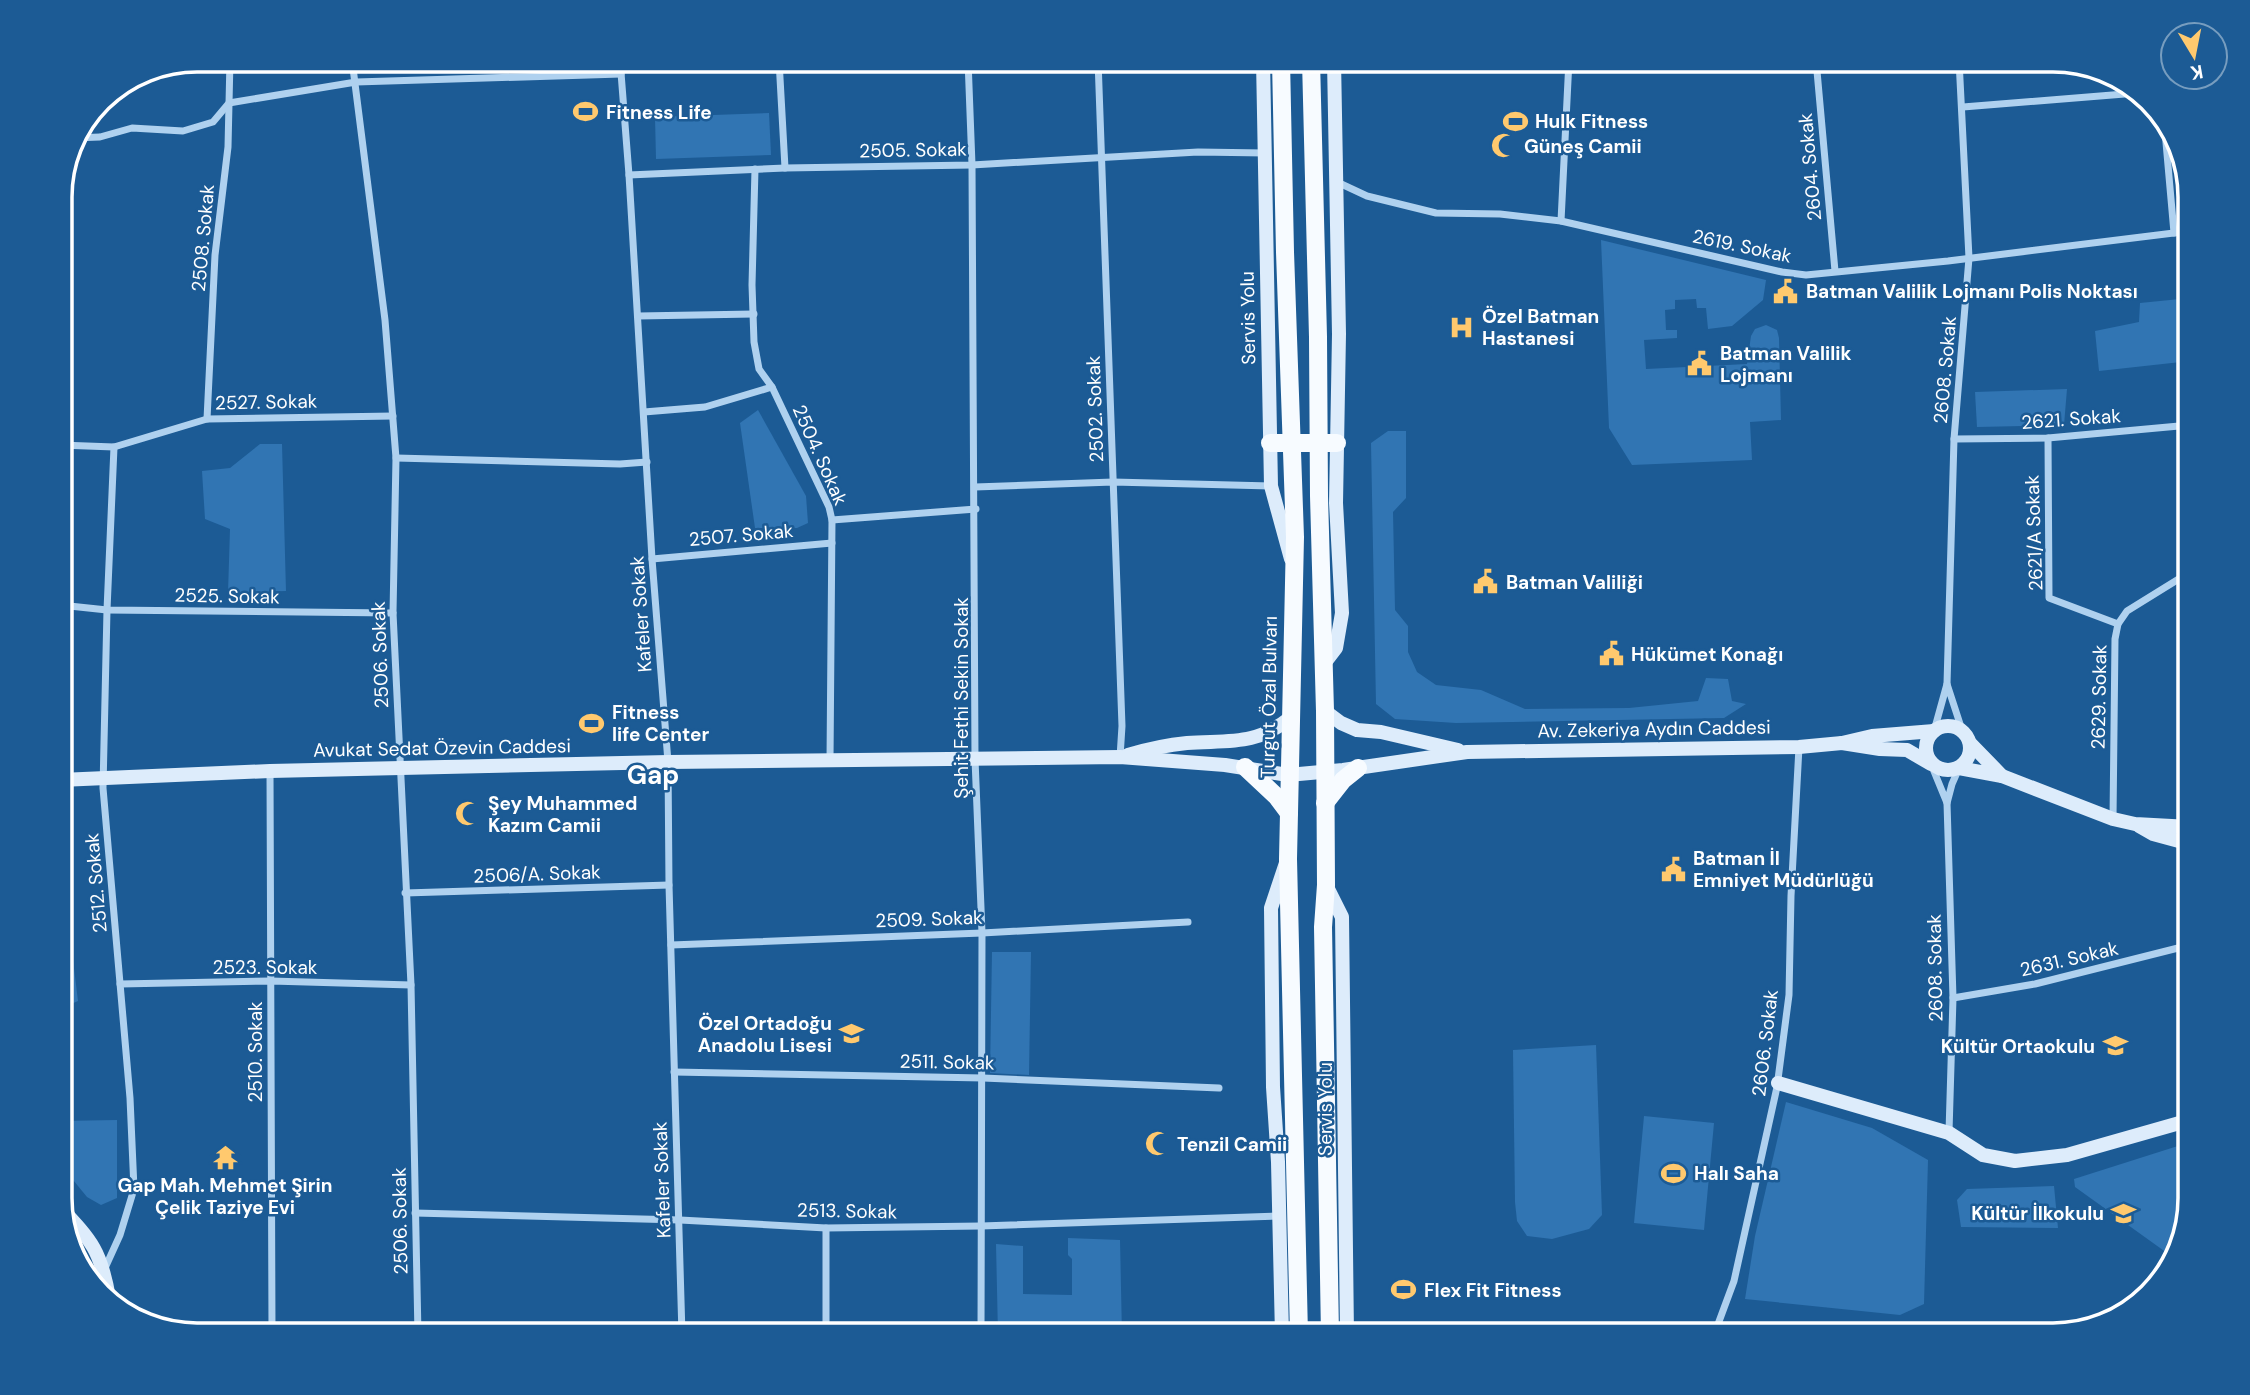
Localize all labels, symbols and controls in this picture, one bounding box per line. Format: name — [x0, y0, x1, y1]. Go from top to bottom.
north arrow — [2159, 21, 2229, 91]
text: K — [2189, 59, 2205, 86]
sports icon: Fitness Life — [572, 98, 600, 126]
place label: Fitness Life — [606, 100, 712, 125]
sports icon: Hulk Fitness — [1501, 107, 1529, 135]
place label: Hulk Fitness — [1535, 109, 1648, 134]
street label: 2604. Sokak — [1793, 112, 1827, 222]
mosque icon: Güneş Camii — [1490, 132, 1518, 160]
place label: Güneş Camii — [1524, 134, 1642, 159]
street label: 2505. Sokak — [859, 137, 967, 163]
street label: 2508. Sokak — [186, 183, 220, 293]
street label: 2619. Sokak — [1690, 223, 1794, 269]
street label: Servis Yolu — [1235, 271, 1261, 365]
public building icon: Batman Valilik Lojmanı Polis Noktası — [1772, 277, 1800, 305]
place label: Batman Valilik Lojmanı Polis Noktası — [1806, 279, 2138, 304]
place label: Özel Batman Hastanesi — [1482, 304, 1599, 351]
hospital icon: Özel Batman Hastanesi — [1448, 313, 1476, 341]
street label: 2608. Sokak — [1928, 315, 1962, 425]
place label: Batman Valilik Lojmanı — [1720, 341, 1851, 388]
public building icon: Batman Valilik Lojmanı — [1686, 350, 1714, 378]
street label: 2502. Sokak — [1081, 355, 1109, 463]
street label: 2527. Sokak — [215, 389, 318, 415]
street label: 2504. Sokak — [787, 401, 853, 510]
street label: 2621. Sokak — [2020, 403, 2122, 435]
street label: 2621/A Sokak — [2019, 474, 2049, 591]
street label: 2507. Sokak — [688, 518, 795, 552]
street label: Kafeler Sokak — [624, 555, 658, 673]
public building icon: Batman Valiliği — [1472, 568, 1500, 596]
place label: Batman Valiliği — [1506, 570, 1643, 595]
street label: 2525. Sokak — [174, 583, 280, 609]
street label: Şehit Fethi Sekin Sokak — [949, 597, 974, 799]
street label: 2506. Sokak — [366, 601, 394, 709]
street label: Turgut Özal Bulvarı — [1255, 616, 1283, 778]
public building icon: Hükümet Konağı — [1597, 640, 1625, 668]
place label: Hükümet Konağı — [1631, 642, 1783, 667]
street label: 2629. Sokak — [2086, 644, 2112, 750]
place label: Fitness life Center — [612, 700, 709, 747]
sports icon: Fitness life Center — [578, 709, 606, 737]
street label: Av. Zekeriya Aydın Caddesi — [1537, 714, 1771, 744]
street label: Avukat Sedat Özevin Caddesi — [313, 733, 571, 763]
district label: Gap — [627, 758, 679, 792]
place label: Şey Muhammed Kazım Camii — [488, 791, 637, 838]
mosque icon: Şey Muhammed Kazım Camii — [454, 800, 482, 828]
street label: 2512. Sokak — [79, 832, 113, 934]
place label: Batman İl Emniyet Müdürlüğü — [1693, 846, 1874, 893]
public building icon: Batman İl Emniyet Müdürlüğü — [1659, 855, 1687, 883]
street label: 2506/A. Sokak — [473, 859, 601, 889]
street label: 2509. Sokak — [875, 905, 984, 933]
street label: 2608. Sokak — [1922, 913, 1948, 1022]
street label: 2631. Sokak — [2017, 935, 2121, 982]
street label: 2523. Sokak — [213, 955, 318, 980]
street label: 2606. Sokak — [1746, 988, 1784, 1098]
street label: 2510. Sokak — [243, 1001, 268, 1103]
place label: Özel Ortadoğu Anadolu Lisesi — [698, 1011, 832, 1058]
school or university icon: Özel Ortadoğu Anadolu Lisesi — [838, 1020, 866, 1048]
school or university icon: Kültür Ortaokulu — [2101, 1032, 2129, 1060]
place label: Kültür Ortaokulu — [1941, 1034, 2095, 1059]
street label: 2511. Sokak — [899, 1049, 995, 1075]
street label: Servis Yolu — [1313, 1062, 1338, 1156]
street label: Kafeler Sokak — [647, 1121, 677, 1239]
mosque icon: Tenzil Camii — [1143, 1130, 1171, 1158]
place label: Tenzil Camii — [1177, 1132, 1287, 1157]
temple icon: Gap Mah. Mehmet Şirin Çelik Taziye Evi — [211, 1143, 239, 1171]
sports icon: Halı Saha — [1660, 1159, 1688, 1187]
place label: Halı Saha — [1694, 1161, 1779, 1186]
street label: 2506. Sokak — [387, 1167, 413, 1275]
place label: Gap Mah. Mehmet Şirin Çelik Taziye Evi — [117, 1173, 333, 1220]
street label: 2513. Sokak — [797, 1198, 898, 1224]
school or university icon: Kültür İlkokulu — [2110, 1199, 2138, 1227]
place label: Kültür İlkokulu — [1971, 1201, 2104, 1226]
sports icon: Flex Fit Fitness — [1390, 1276, 1418, 1304]
place label: Flex Fit Fitness — [1424, 1278, 1562, 1303]

